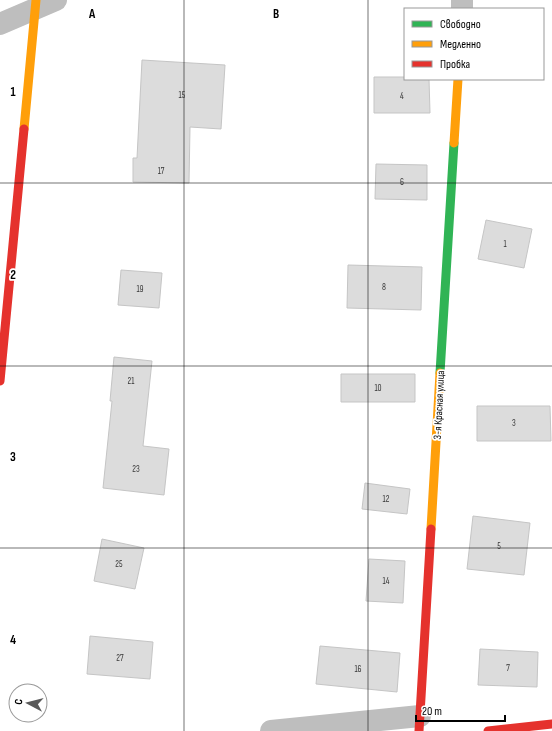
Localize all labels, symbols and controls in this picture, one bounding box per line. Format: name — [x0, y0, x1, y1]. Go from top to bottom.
text: A — [88, 6, 96, 22]
text: B — [273, 6, 279, 22]
legend — [404, 8, 544, 80]
text: Свободно — [440, 17, 481, 32]
text: Медленно — [440, 37, 481, 52]
text: Пробка — [440, 57, 471, 72]
text: 1 — [10, 84, 16, 100]
house number: 15 — [179, 90, 186, 101]
house number: 4 — [400, 91, 404, 102]
house number: 17 — [158, 166, 165, 177]
house number: 6 — [400, 177, 404, 188]
house number: 1 — [503, 239, 507, 250]
text: 2 — [10, 267, 16, 283]
house number: 8 — [382, 282, 386, 293]
house number: 19 — [136, 284, 144, 295]
street label: 3-я Красная улица — [431, 370, 447, 440]
house number: 21 — [128, 376, 135, 387]
house number: 10 — [374, 383, 382, 394]
house number: 3 — [512, 418, 516, 429]
text: 3 — [10, 449, 16, 465]
house number: 23 — [132, 464, 140, 475]
house number: 12 — [383, 494, 390, 505]
house number: 5 — [497, 541, 501, 552]
house number: 25 — [115, 559, 123, 570]
house number: 14 — [383, 576, 390, 587]
text: 4 — [10, 632, 16, 648]
house number: 27 — [116, 653, 124, 664]
house number: 7 — [506, 663, 510, 674]
house number: 16 — [354, 664, 362, 675]
north arrow — [8, 683, 48, 723]
scale bar — [416, 697, 505, 723]
text: С — [12, 698, 25, 705]
text: 20 m — [422, 704, 442, 719]

